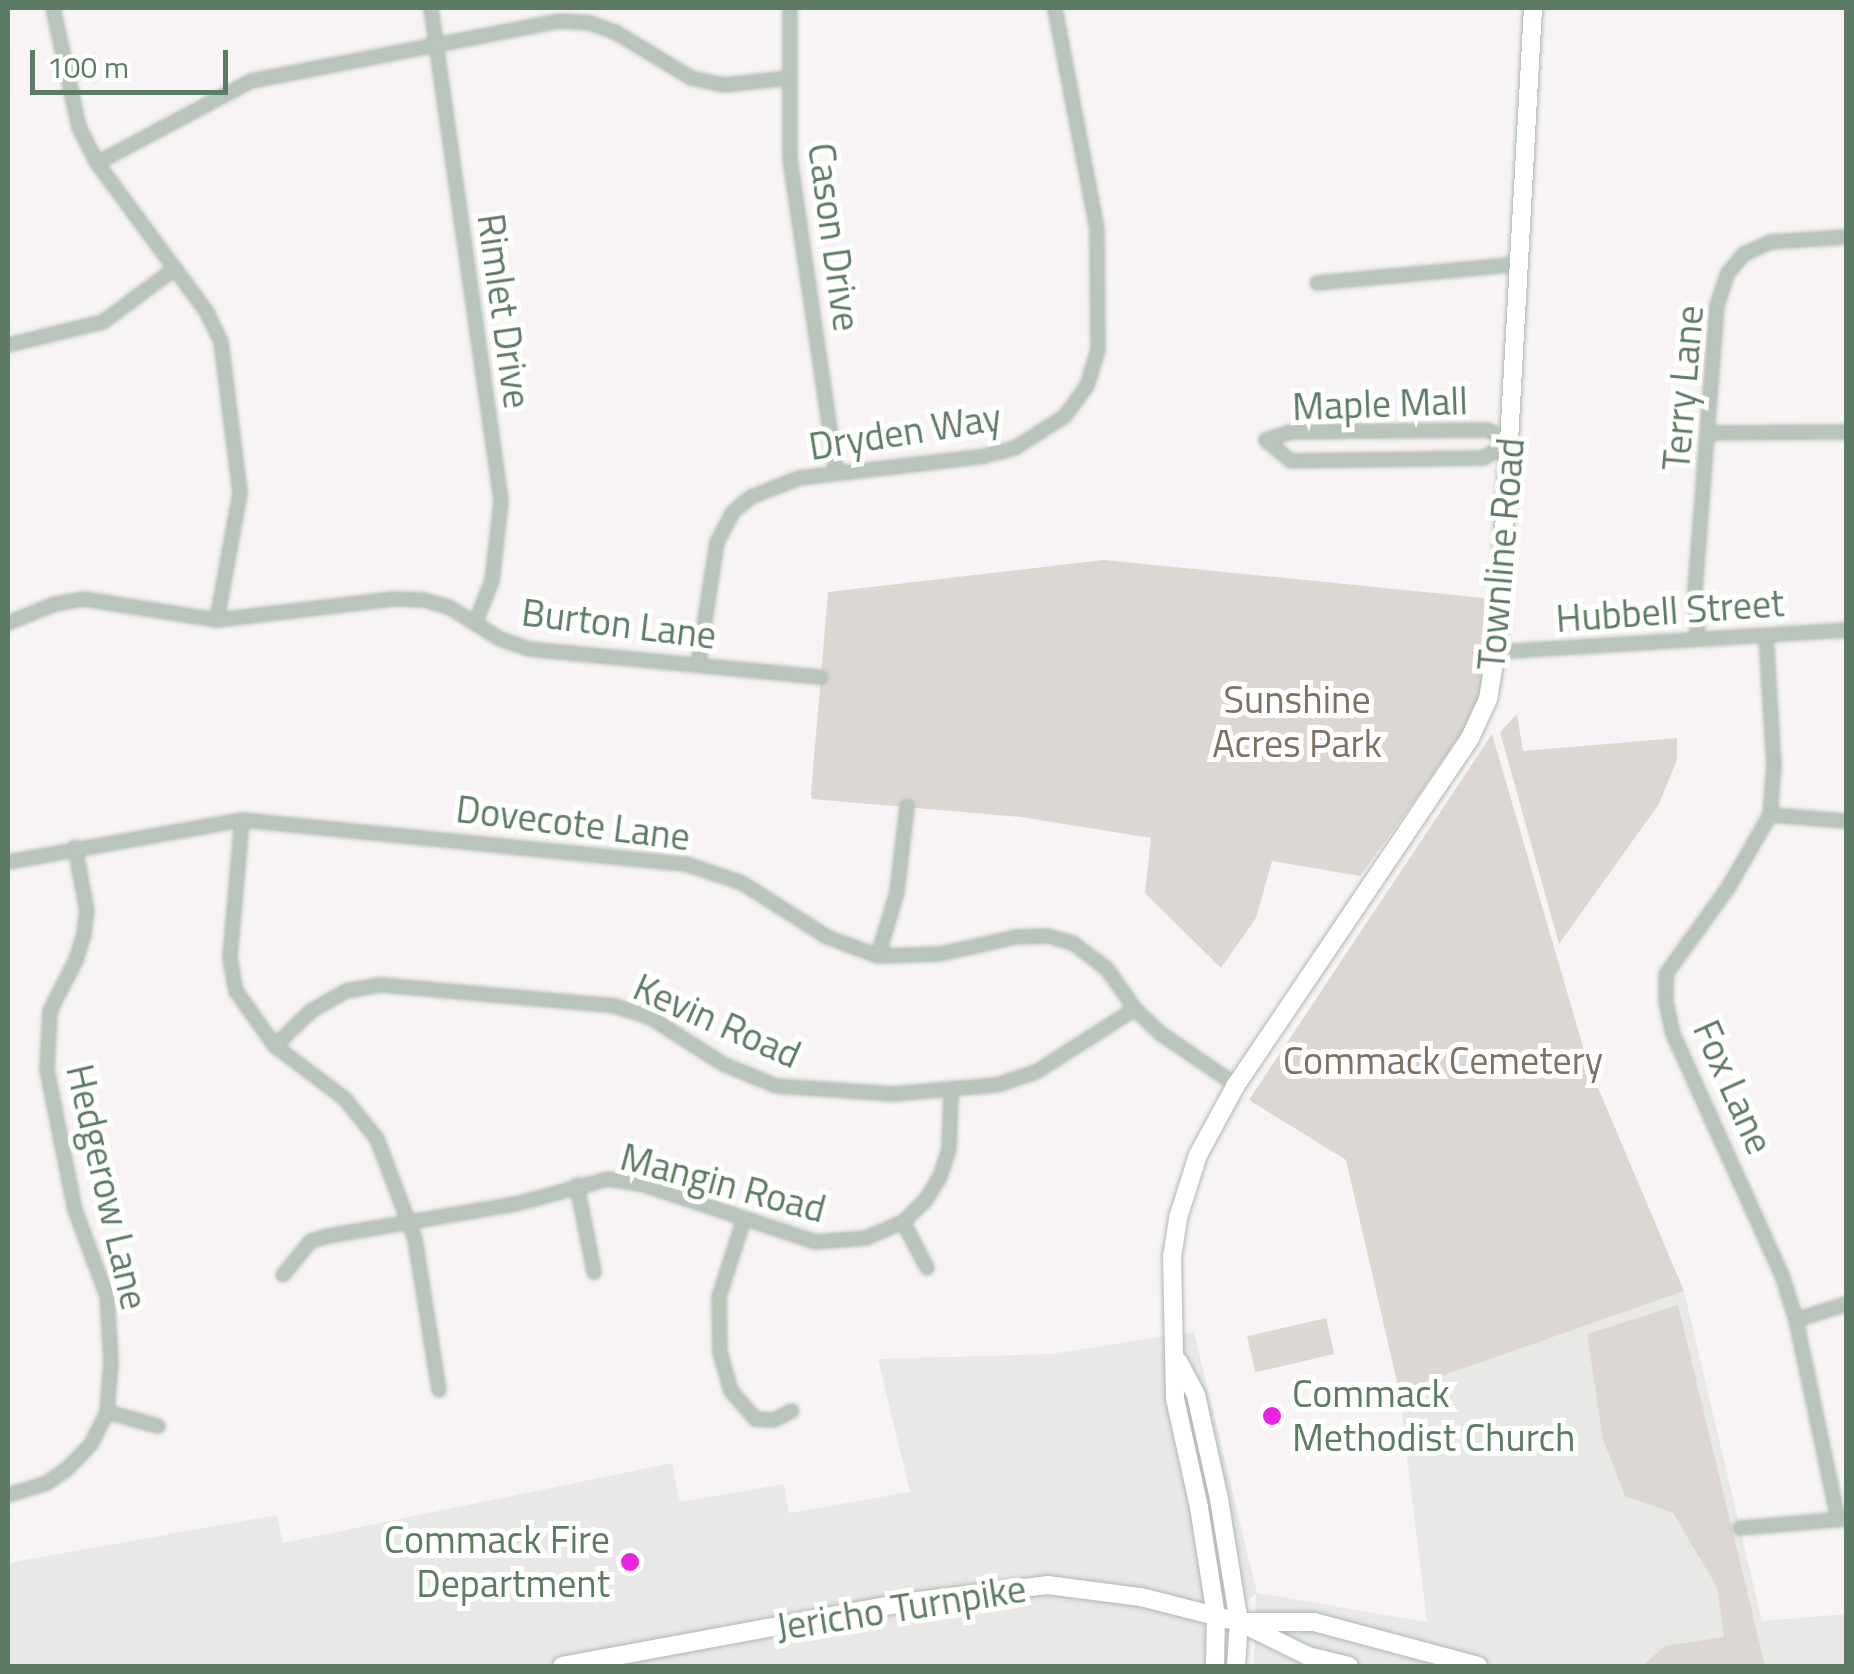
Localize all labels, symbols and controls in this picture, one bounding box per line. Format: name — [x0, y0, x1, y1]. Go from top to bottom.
scale bar — [35, 30, 232, 92]
text: 100 m — [47, 44, 129, 90]
street label: Cason Drive — [798, 140, 870, 334]
street label: Rimlet Drive — [468, 211, 540, 411]
street label: Terry Lane — [1653, 304, 1713, 472]
street label: Maple Mall — [1291, 378, 1469, 430]
street label: Dryden Way — [806, 394, 1004, 470]
street label: Townline Road — [1468, 436, 1534, 672]
street label: Hubbell Street — [1554, 580, 1786, 642]
street label: Burton Lane — [519, 589, 719, 659]
park label: Sunshine Acres Park — [1212, 677, 1382, 766]
street label: Dovecote Lane — [453, 786, 693, 860]
street label: Kevin Road — [627, 964, 807, 1078]
street label: Fox Lane — [1683, 1013, 1783, 1161]
park label: Commack Cemetery — [1283, 1038, 1603, 1084]
street label: Hedgerow Lane — [57, 1060, 157, 1314]
street label: Mangin Road — [616, 1134, 830, 1232]
place label: Commack Methodist Church — [1292, 1371, 1575, 1460]
marker: Commack Methodist Church — [1261, 1405, 1283, 1427]
place label: Commack Fire Department — [384, 1517, 610, 1606]
marker: Commack Fire Department — [619, 1551, 641, 1573]
street label: Jericho Turnpike — [773, 1566, 1029, 1650]

